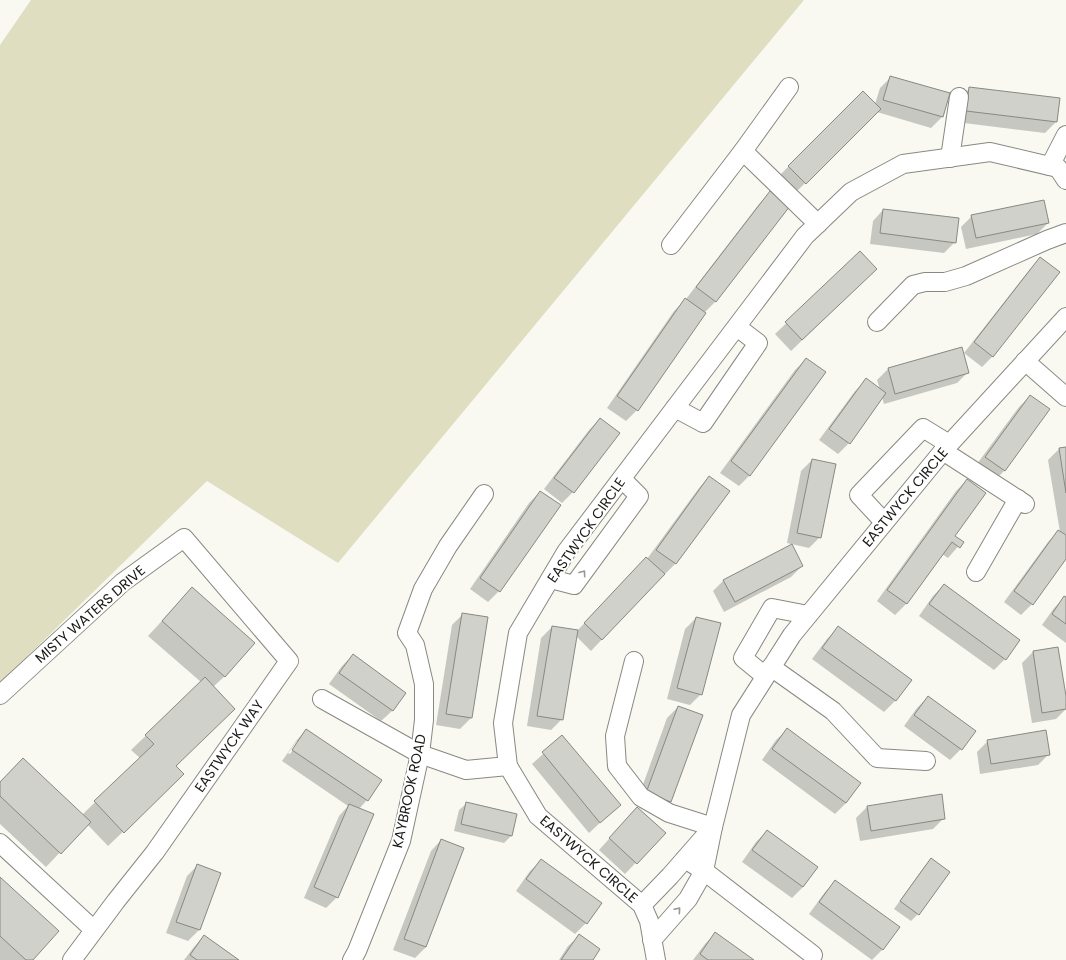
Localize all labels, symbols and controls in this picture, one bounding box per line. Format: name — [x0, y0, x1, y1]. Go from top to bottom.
street label: EASTWYCK CIRCLE — [857, 443, 953, 551]
street label: EASTWYCK CIRCLE — [542, 473, 630, 587]
street label: MISTY WATERS DRIVE — [31, 561, 149, 667]
one-way arrow — [578, 570, 585, 577]
street label: EASTWYCK WAY — [190, 696, 268, 796]
street label: KAYBROOK ROAD — [387, 732, 431, 850]
street label: EASTWYCK CIRCLE — [536, 811, 642, 907]
one-way arrow — [673, 908, 680, 915]

